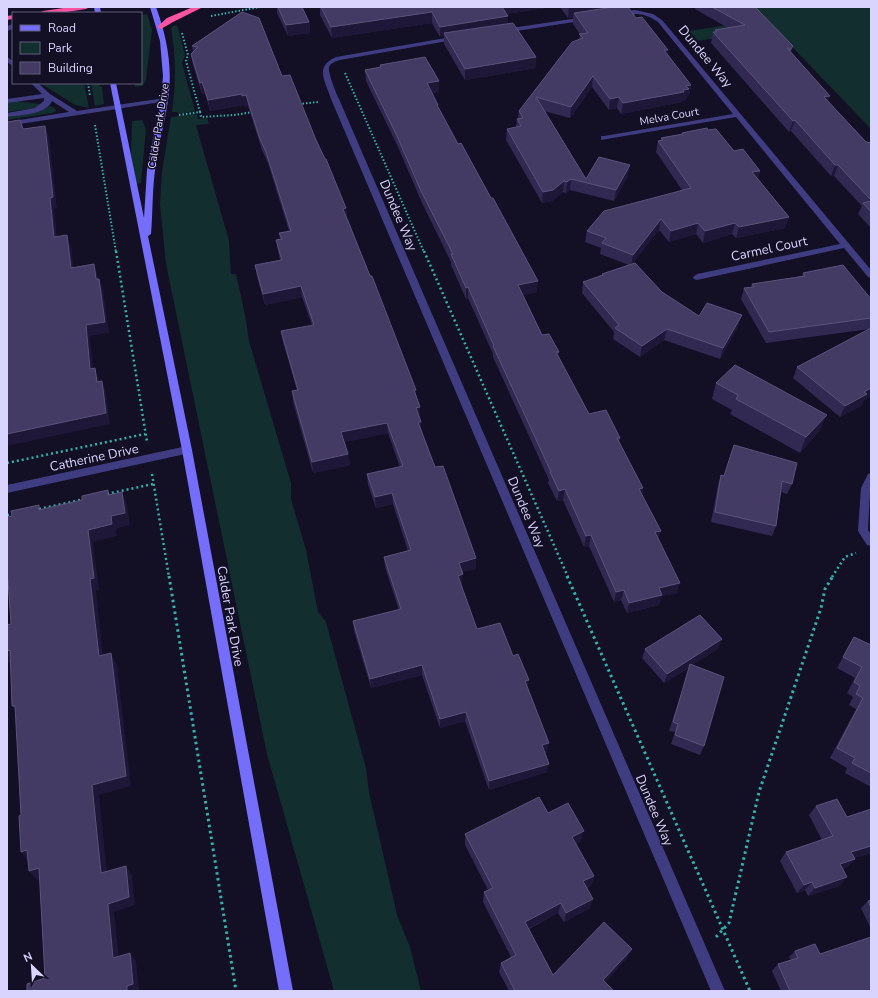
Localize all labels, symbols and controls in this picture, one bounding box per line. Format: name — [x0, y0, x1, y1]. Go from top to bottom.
legend — [12, 12, 142, 84]
text: Road — [48, 20, 76, 36]
street label: Dundee Way — [674, 22, 737, 92]
text: Park — [48, 40, 73, 56]
text: Building — [48, 60, 93, 76]
street label: Calder Park Drive — [144, 82, 173, 170]
street label: Melva Court — [638, 104, 700, 129]
street label: Dundee Way — [375, 177, 421, 254]
street label: Carmel Court — [729, 232, 810, 266]
street label: Catherine Drive — [48, 440, 140, 476]
street label: Dundee Way — [503, 474, 549, 551]
street label: Calder Park Drive — [212, 564, 248, 668]
street label: Dundee Way — [631, 772, 677, 849]
north arrow — [12, 946, 52, 986]
text: N — [21, 949, 35, 966]

